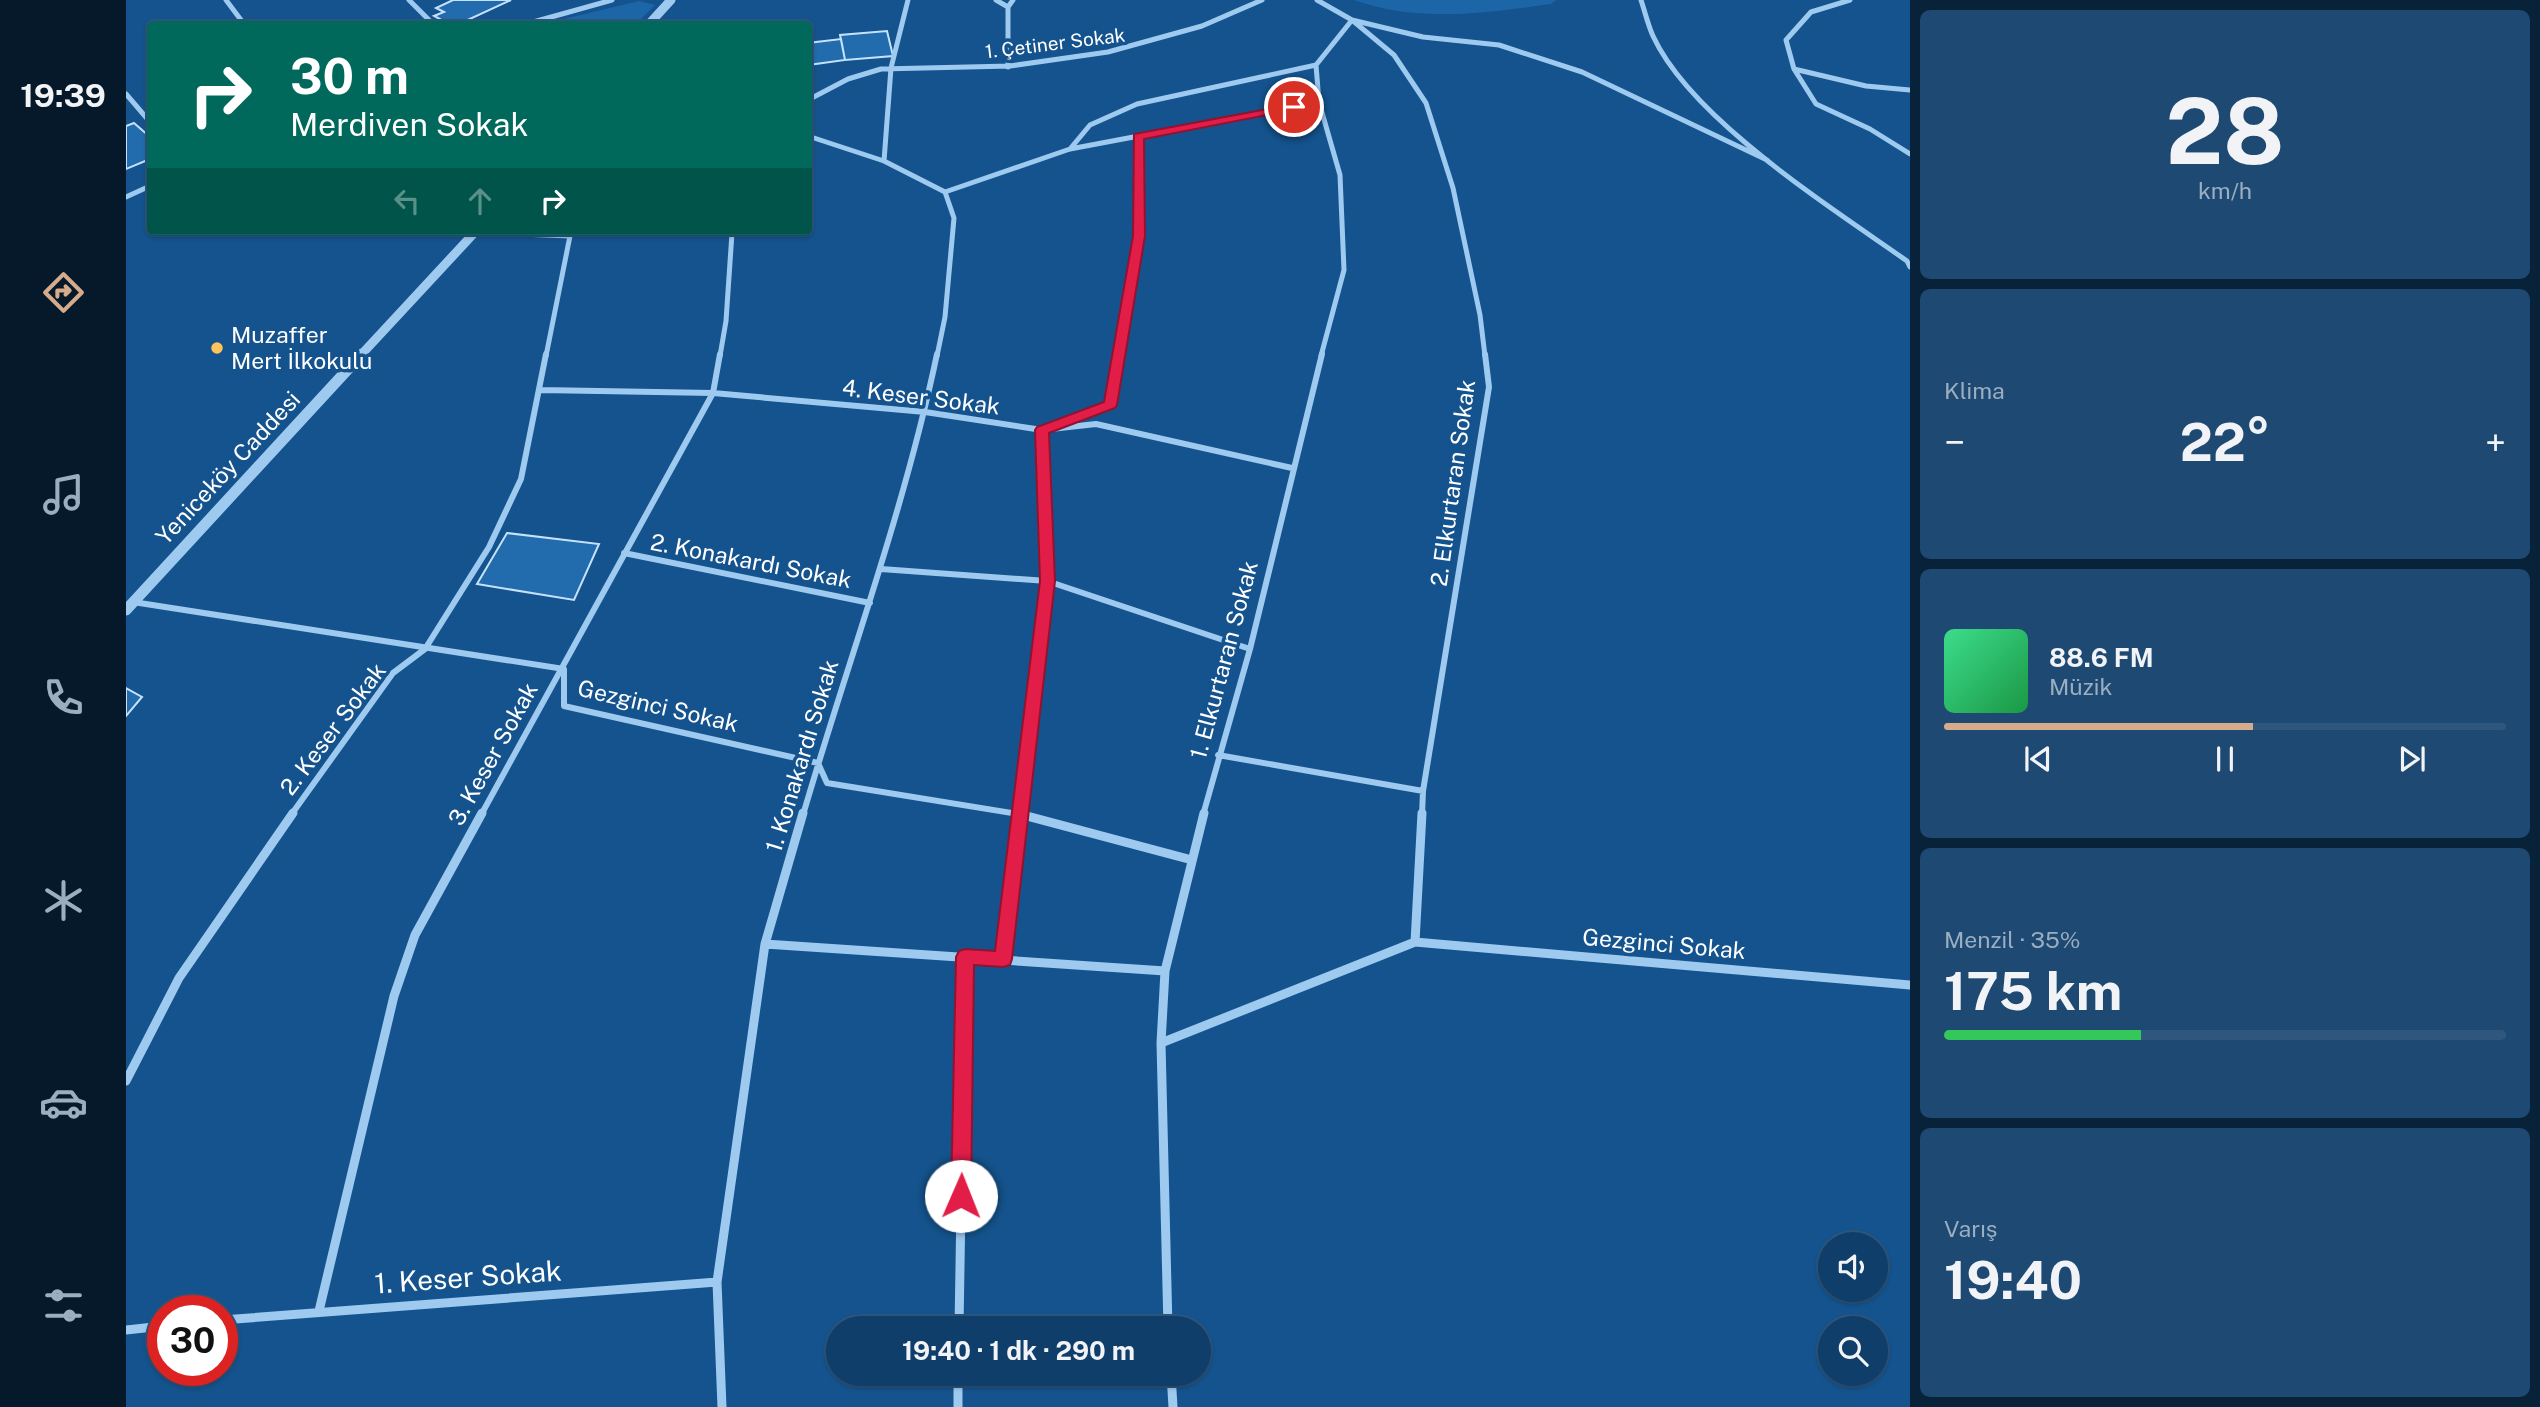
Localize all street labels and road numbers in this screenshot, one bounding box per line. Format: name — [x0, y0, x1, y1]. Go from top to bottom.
street label: 1. Çetiner Sokak — [984, 23, 1127, 62]
street label: 4. Keser Sokak — [841, 373, 1002, 420]
street label: 2. Elkurtaran Sokak — [1425, 378, 1480, 588]
street label: Yeniceköy Caddesi — [150, 386, 305, 550]
street label: 2. Konakardı Sokak — [648, 528, 854, 593]
street label: 1. Elkurtaran Sokak — [1184, 558, 1263, 762]
street label: 1. Konakardı Sokak — [759, 656, 844, 855]
street label: 2. Keser Sokak — [274, 657, 391, 800]
street label: Gezginci Sokak — [575, 674, 741, 737]
street label: 3. Keser Sokak — [442, 678, 543, 830]
street label: Gezginci Sokak — [1581, 923, 1747, 964]
street label: 1. Keser Sokak — [373, 1254, 563, 1299]

